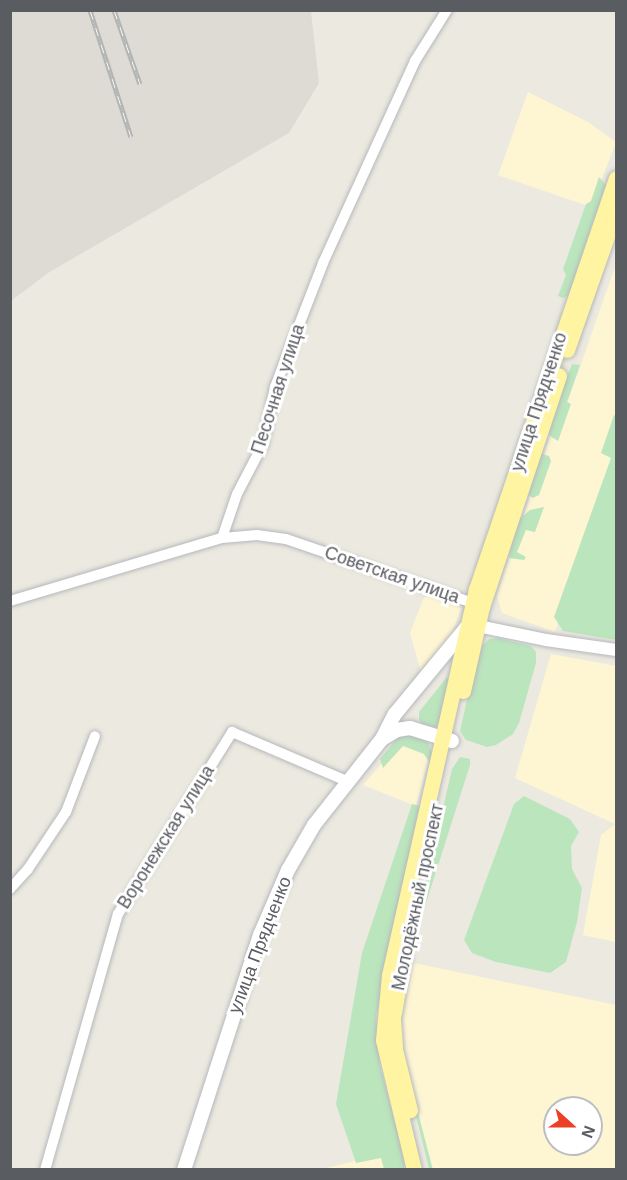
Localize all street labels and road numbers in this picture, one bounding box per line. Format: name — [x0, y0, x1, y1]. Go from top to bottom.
street label: Песочная улица — [247, 321, 309, 457]
street label: улица Прядченко — [506, 330, 572, 474]
street label: Советская улица — [322, 542, 462, 608]
street label: Воронежская улица — [113, 761, 219, 913]
street label: Молодёжный проспект — [388, 802, 448, 992]
street label: улица Прядченко — [224, 873, 296, 1017]

